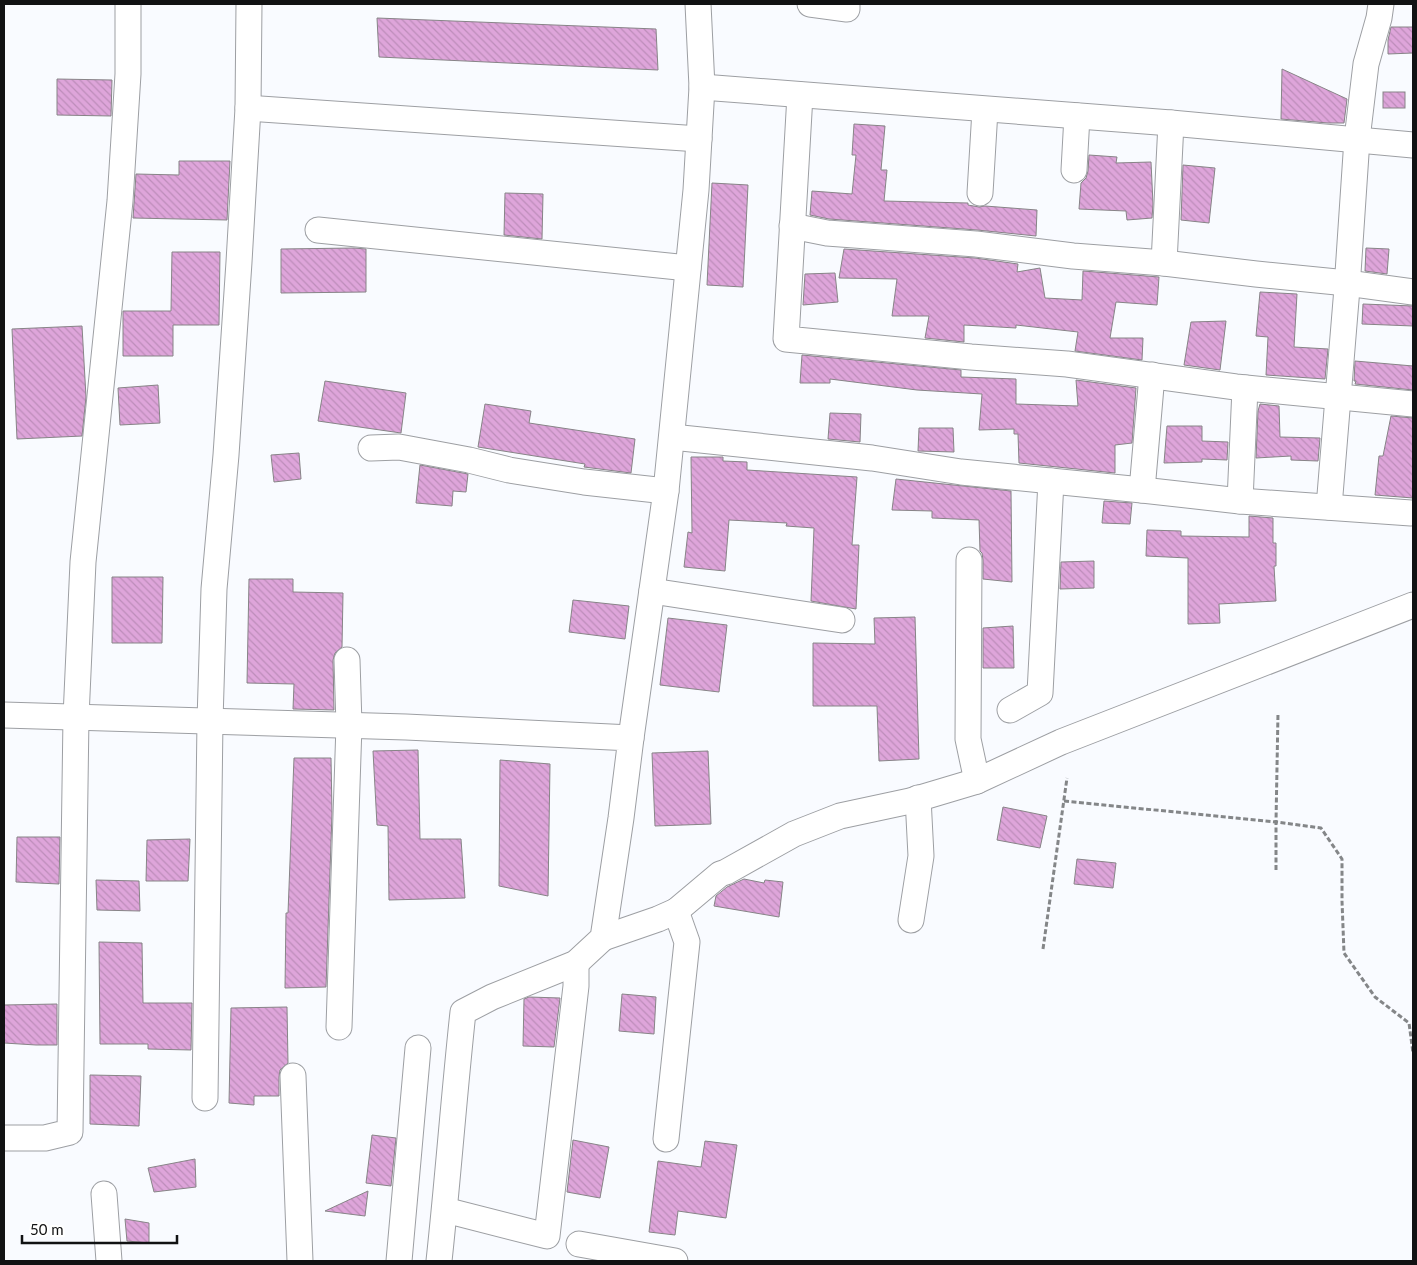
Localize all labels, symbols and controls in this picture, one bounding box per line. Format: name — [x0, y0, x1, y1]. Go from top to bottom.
scale bar — [22, 1212, 178, 1244]
text: 50 m — [30, 1220, 64, 1238]

